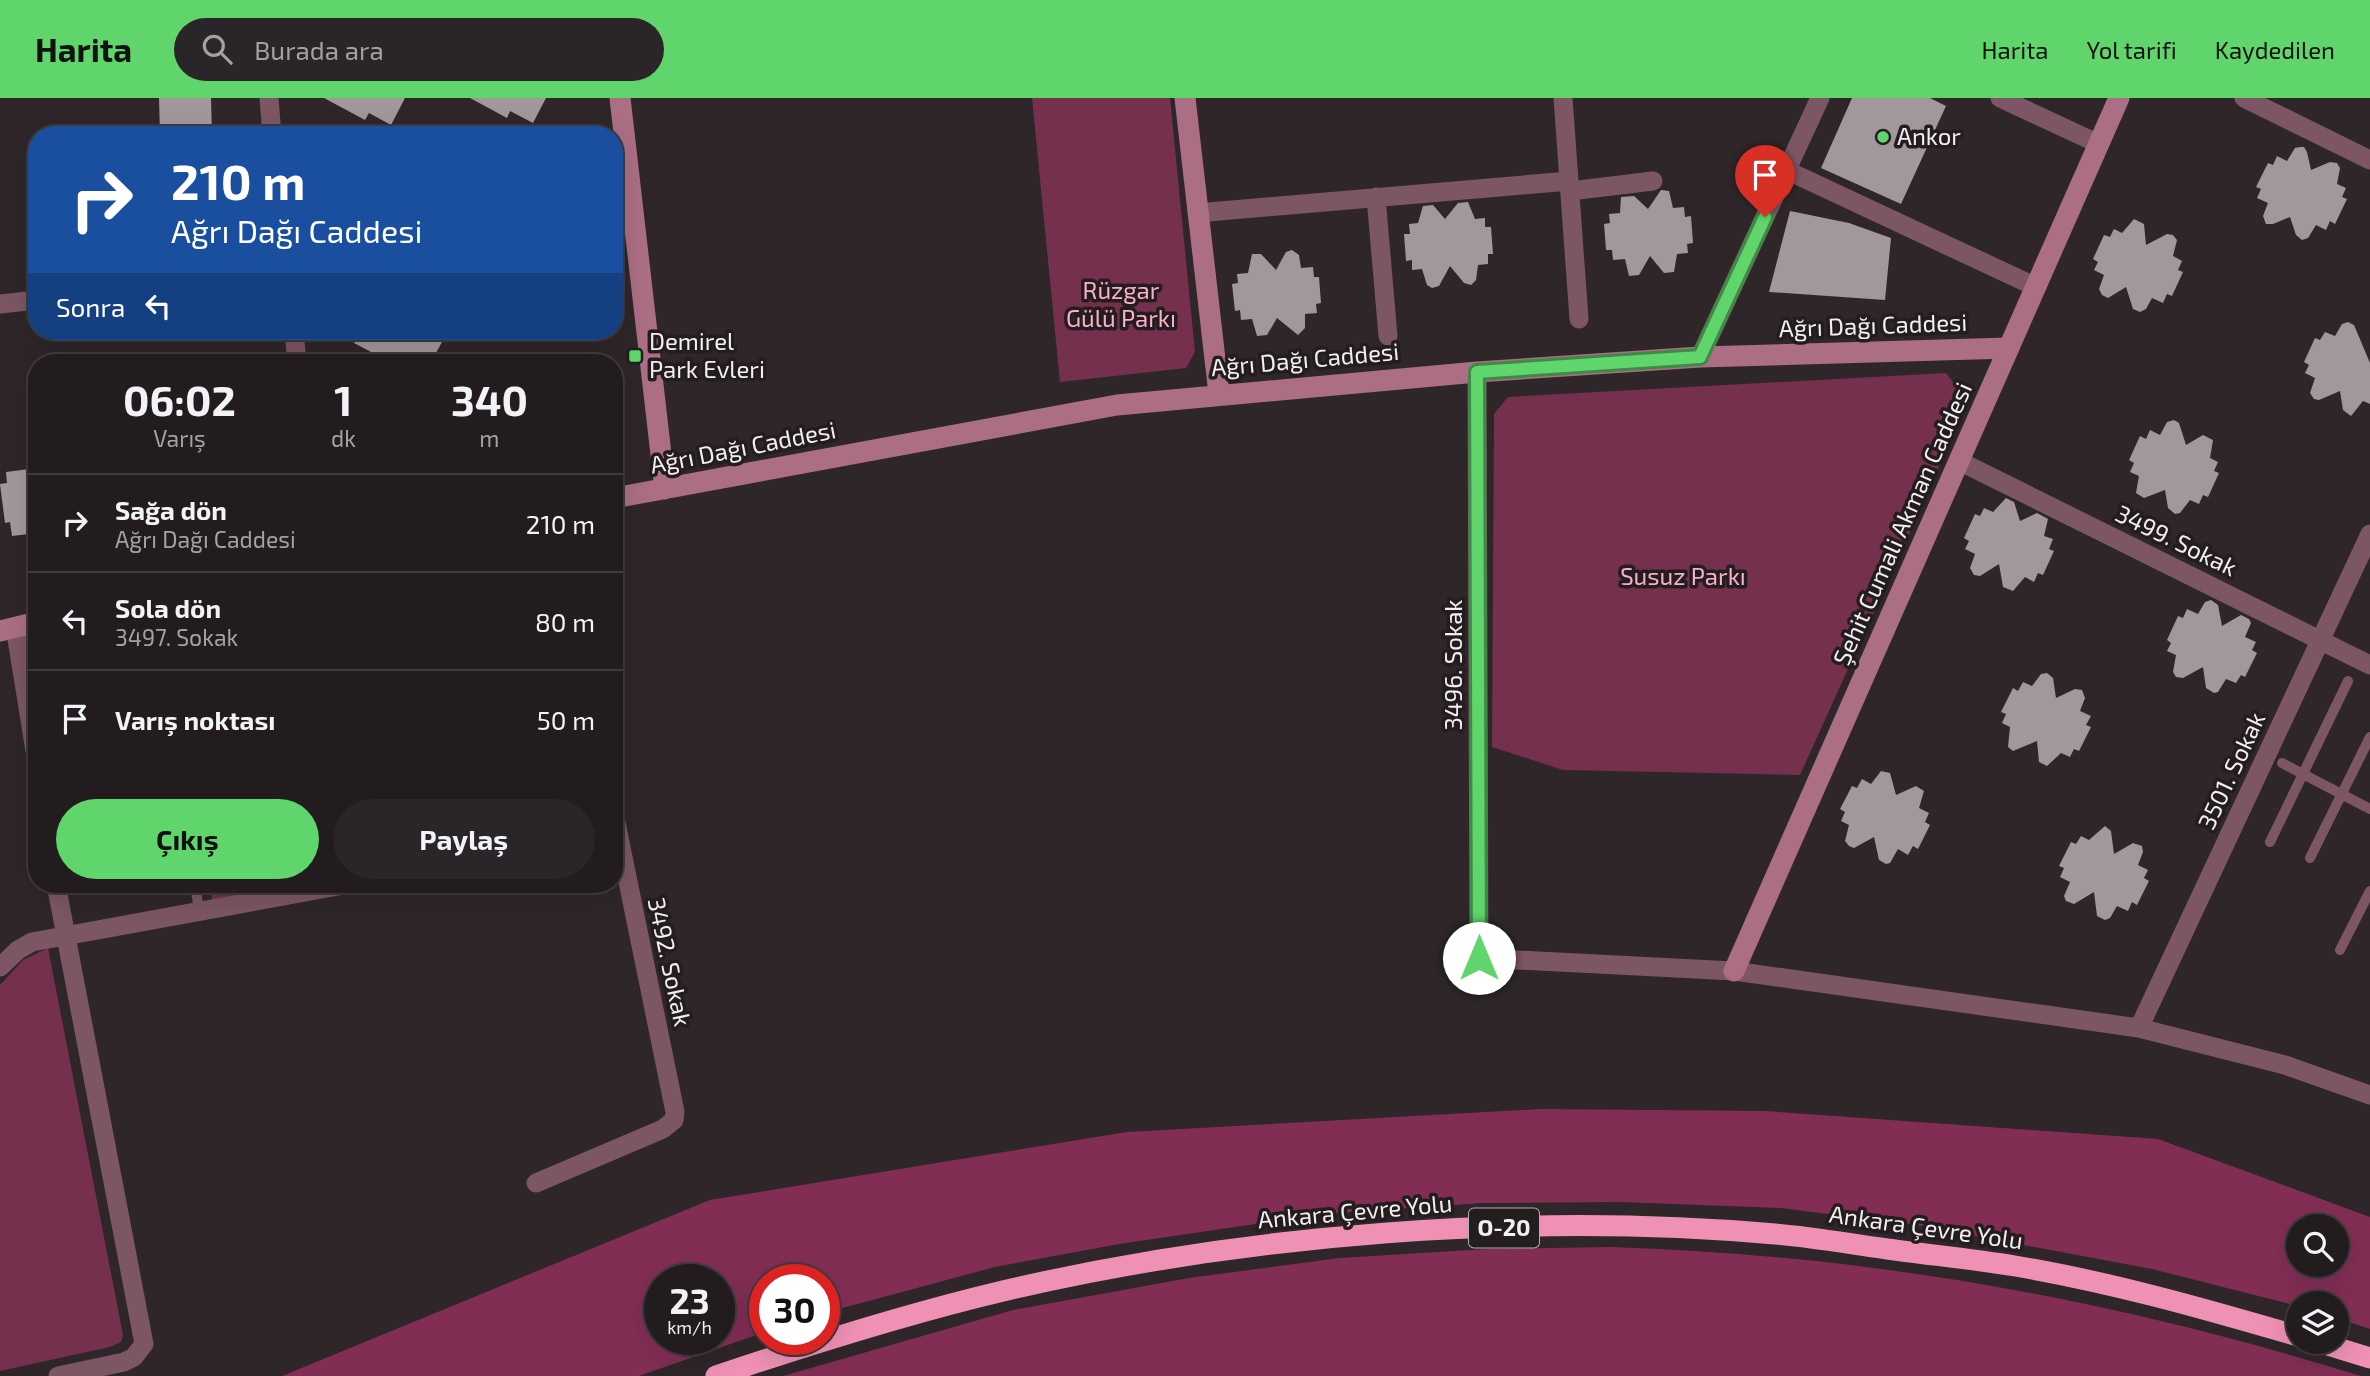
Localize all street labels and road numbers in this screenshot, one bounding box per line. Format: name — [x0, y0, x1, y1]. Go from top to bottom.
street label: Ağrı Dağı Caddesi — [1778, 307, 1968, 342]
street label: Ağrı Dağı Caddesi — [1210, 336, 1400, 381]
street label: Şehit Cumali Akman Caddesi — [1826, 378, 1978, 670]
street label: Ağrı Dağı Caddesi — [647, 414, 838, 479]
street label: 3499. Sokak — [2111, 498, 2242, 581]
street label: 3496. Sokak — [1438, 599, 1467, 731]
street label: 3501. Sokak — [2191, 707, 2270, 833]
street label: 3492. Sokak — [643, 895, 698, 1029]
street label: Ankara Çevre Yolu — [1256, 1188, 1453, 1234]
street label: Ankara Çevre Yolu — [1827, 1199, 2025, 1255]
road number: O-20 — [1469, 1208, 1539, 1247]

